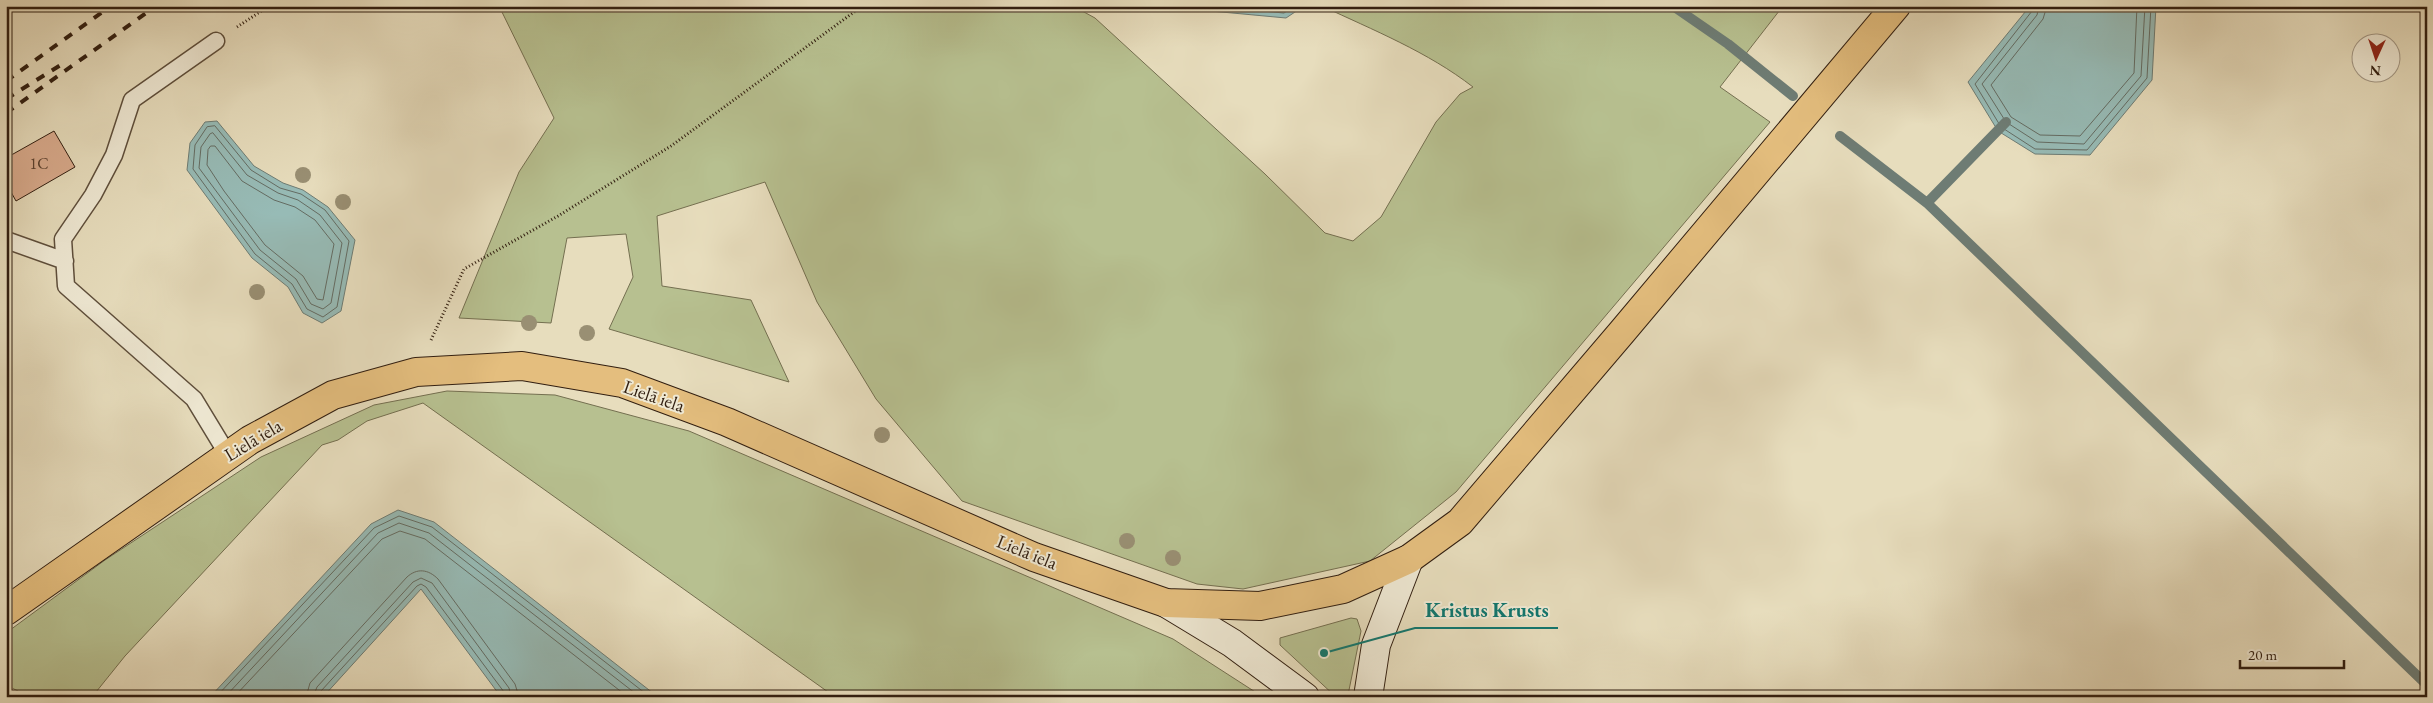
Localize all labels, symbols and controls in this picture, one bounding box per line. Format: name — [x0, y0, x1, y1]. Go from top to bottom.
north arrow — [2350, 32, 2400, 82]
text: N — [2369, 62, 2381, 80]
house number: 1C — [29, 153, 49, 174]
street label: Lielā iela — [620, 374, 688, 418]
street label: Lielā iela — [219, 413, 287, 467]
street label: Lielā iela — [993, 529, 1061, 576]
callout: Kristus Krusts — [1415, 593, 1558, 628]
text: Kristus Krusts — [1425, 597, 1549, 623]
scale bar — [2240, 638, 2344, 670]
text: 20 m — [2248, 645, 2277, 664]

